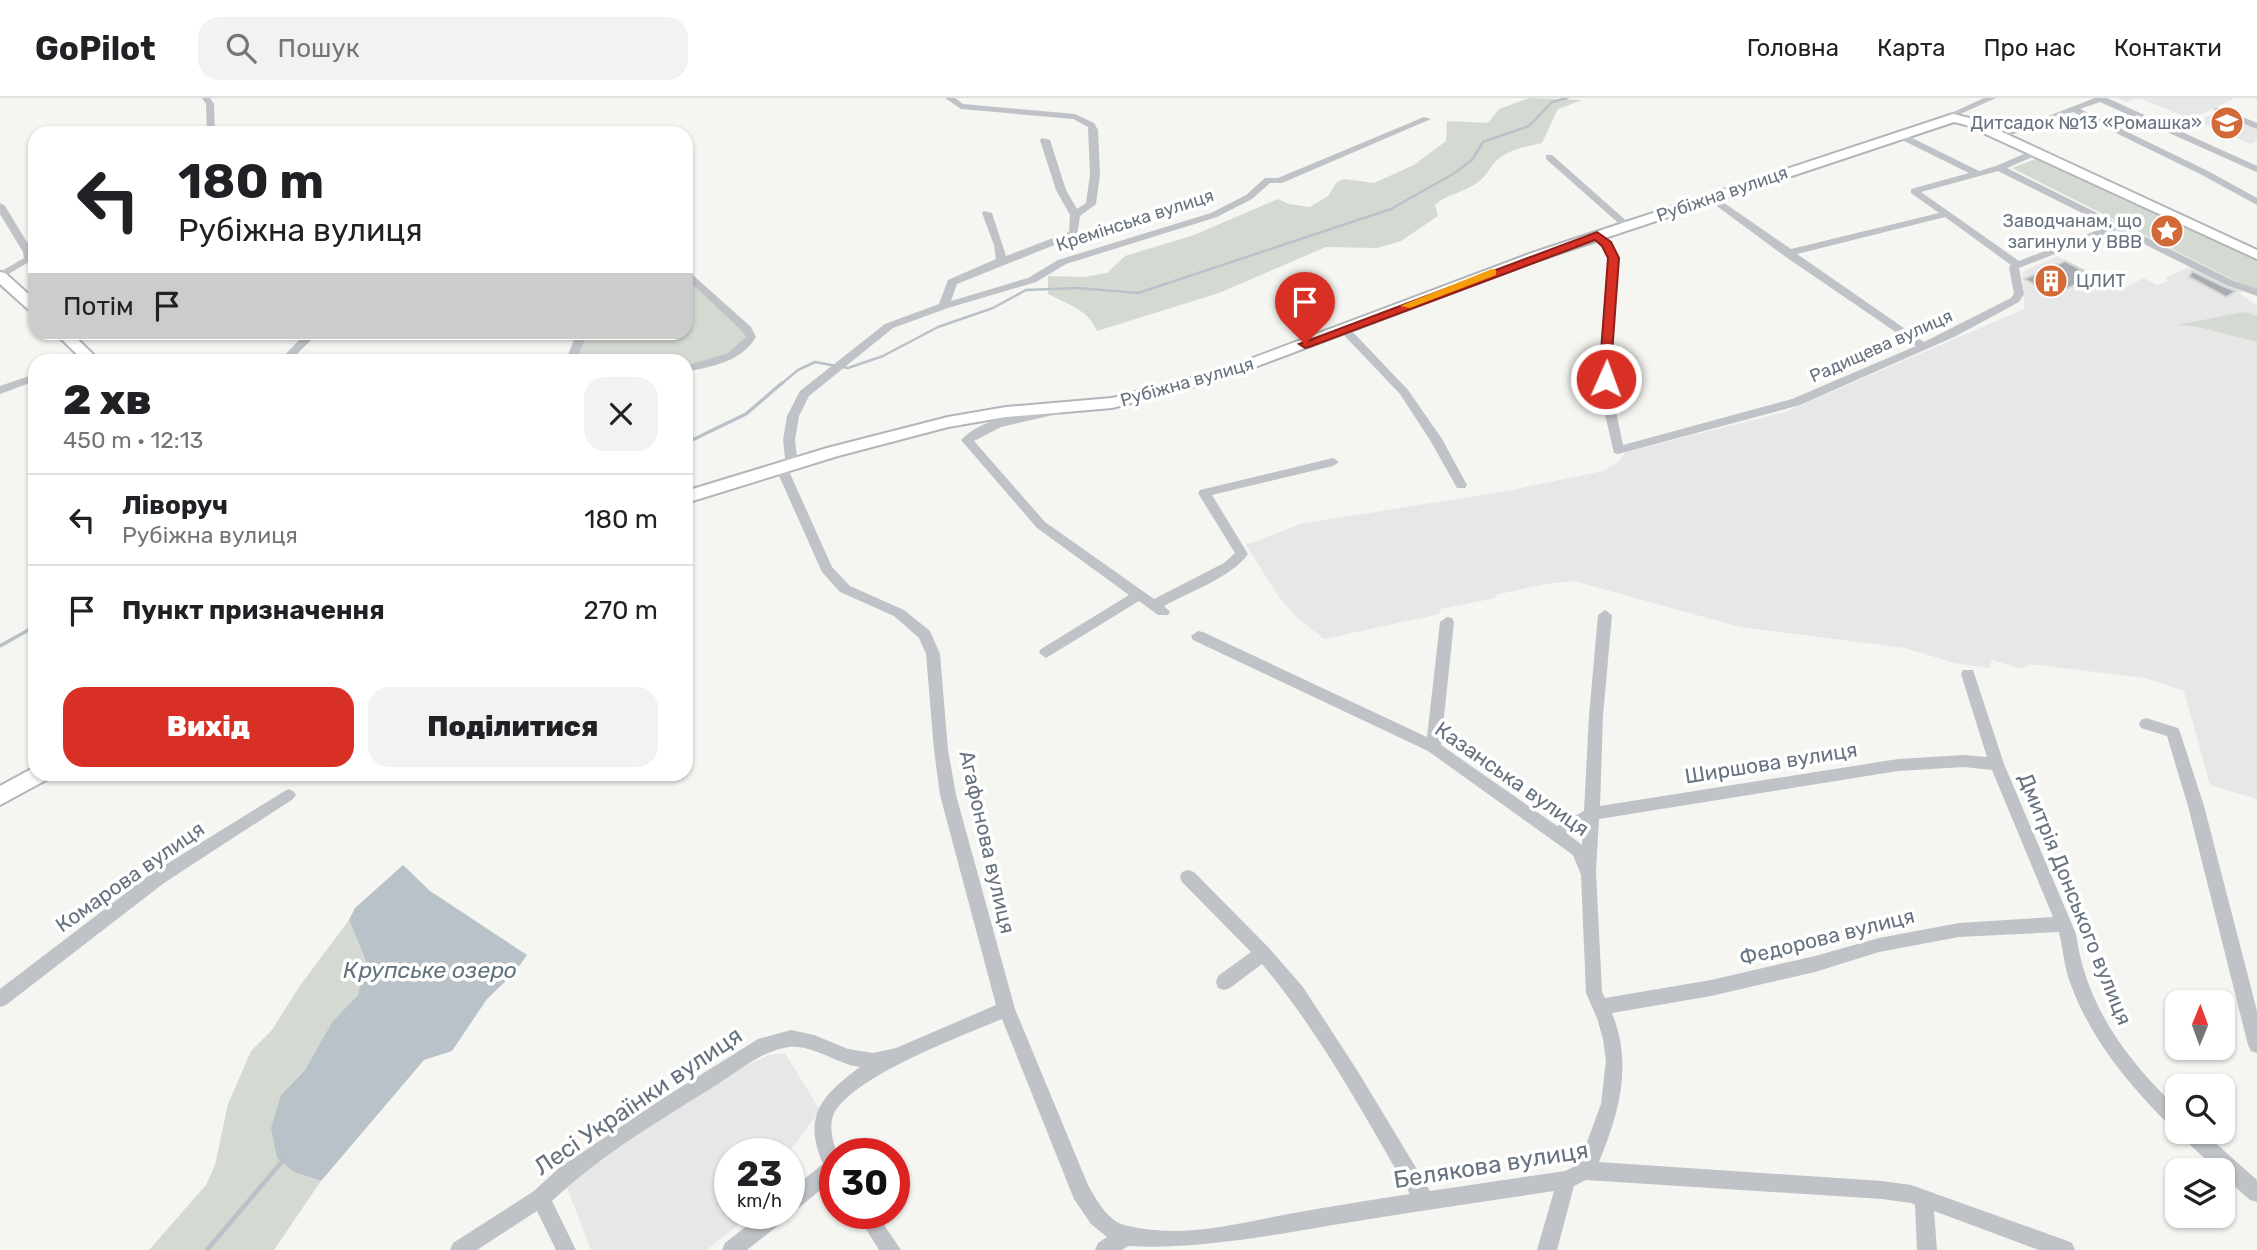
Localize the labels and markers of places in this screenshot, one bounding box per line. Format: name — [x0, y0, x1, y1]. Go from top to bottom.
school or university icon: Дитсадок №13 «Ромашка» — [2208, 104, 2246, 142]
place label: Дитсадок №13 «Ромашка» — [1971, 112, 2202, 134]
place label: Заводчанам, що загинули у ВВВ — [2003, 210, 2142, 253]
place icon: Заводчанам, що загинули у ВВВ — [2148, 212, 2186, 250]
building icon: ЦЛИТ — [2032, 262, 2070, 300]
place label: ЦЛИТ — [2076, 270, 2126, 292]
pin — [1275, 272, 1335, 344]

